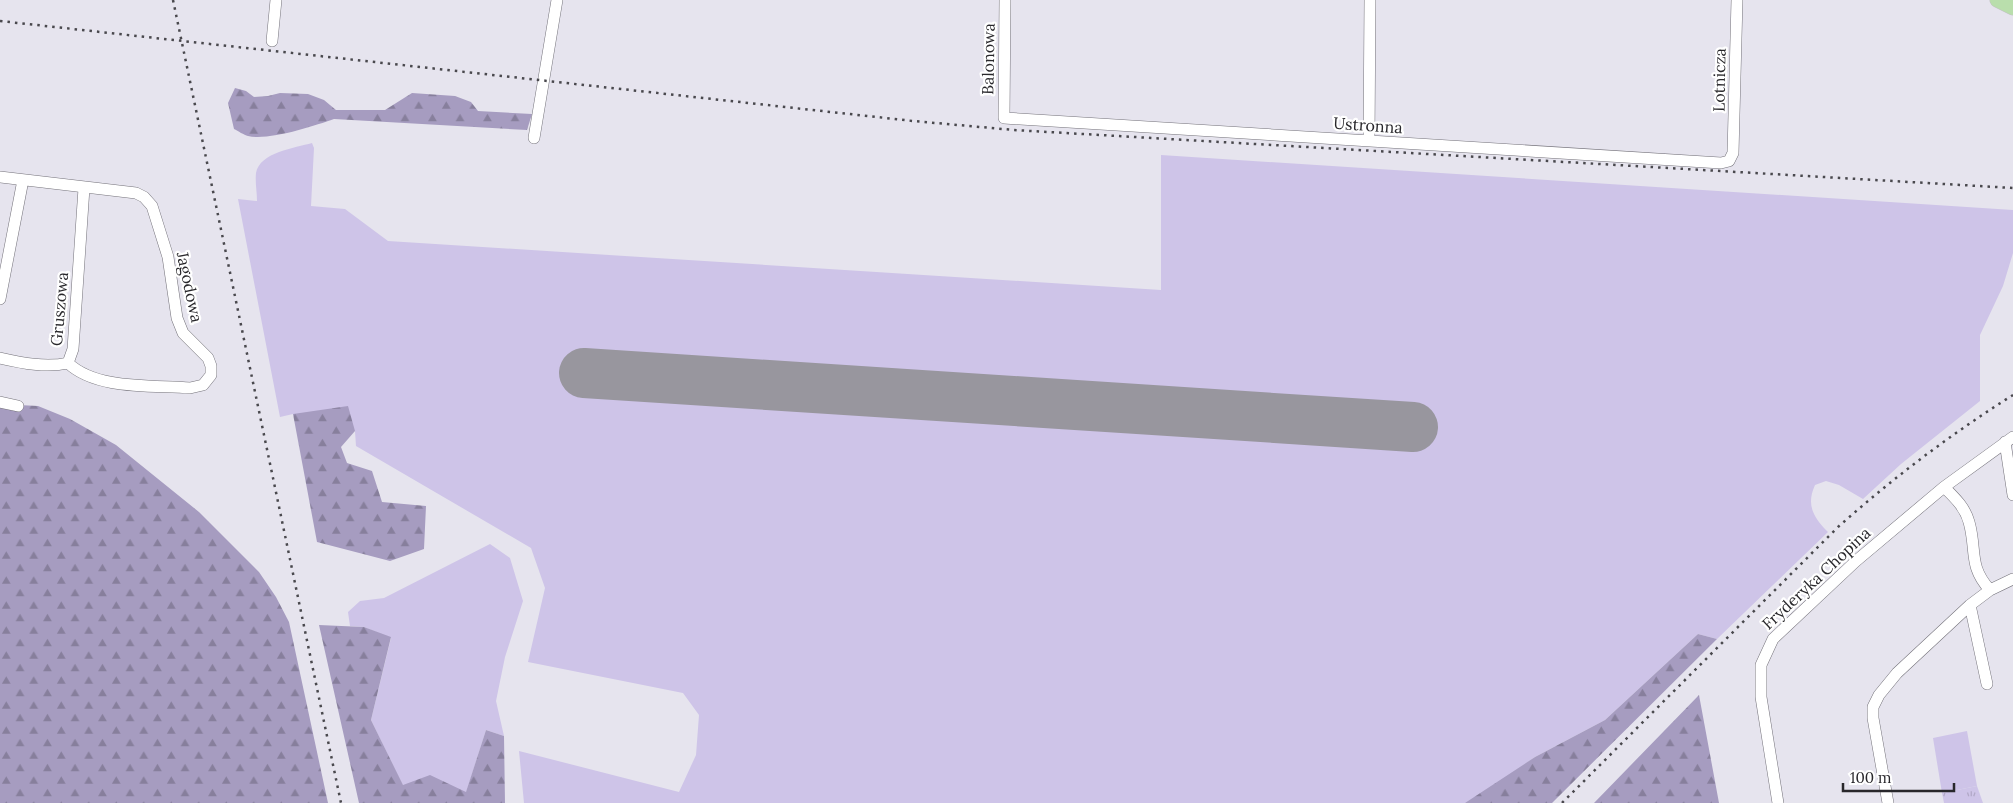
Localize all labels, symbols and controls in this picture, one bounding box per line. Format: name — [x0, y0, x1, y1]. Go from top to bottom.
street label: Balonowa — [977, 23, 999, 95]
street label: Lotnicza — [1708, 48, 1730, 112]
street label: Ustronna — [1333, 113, 1403, 137]
street label: Jagodowa — [173, 249, 207, 324]
street label: Gruszowa — [46, 271, 72, 347]
street label: Fryderyka Chopina — [1758, 523, 1874, 633]
scale bar — [1843, 760, 1954, 792]
text: 100 m — [1850, 768, 1891, 787]

